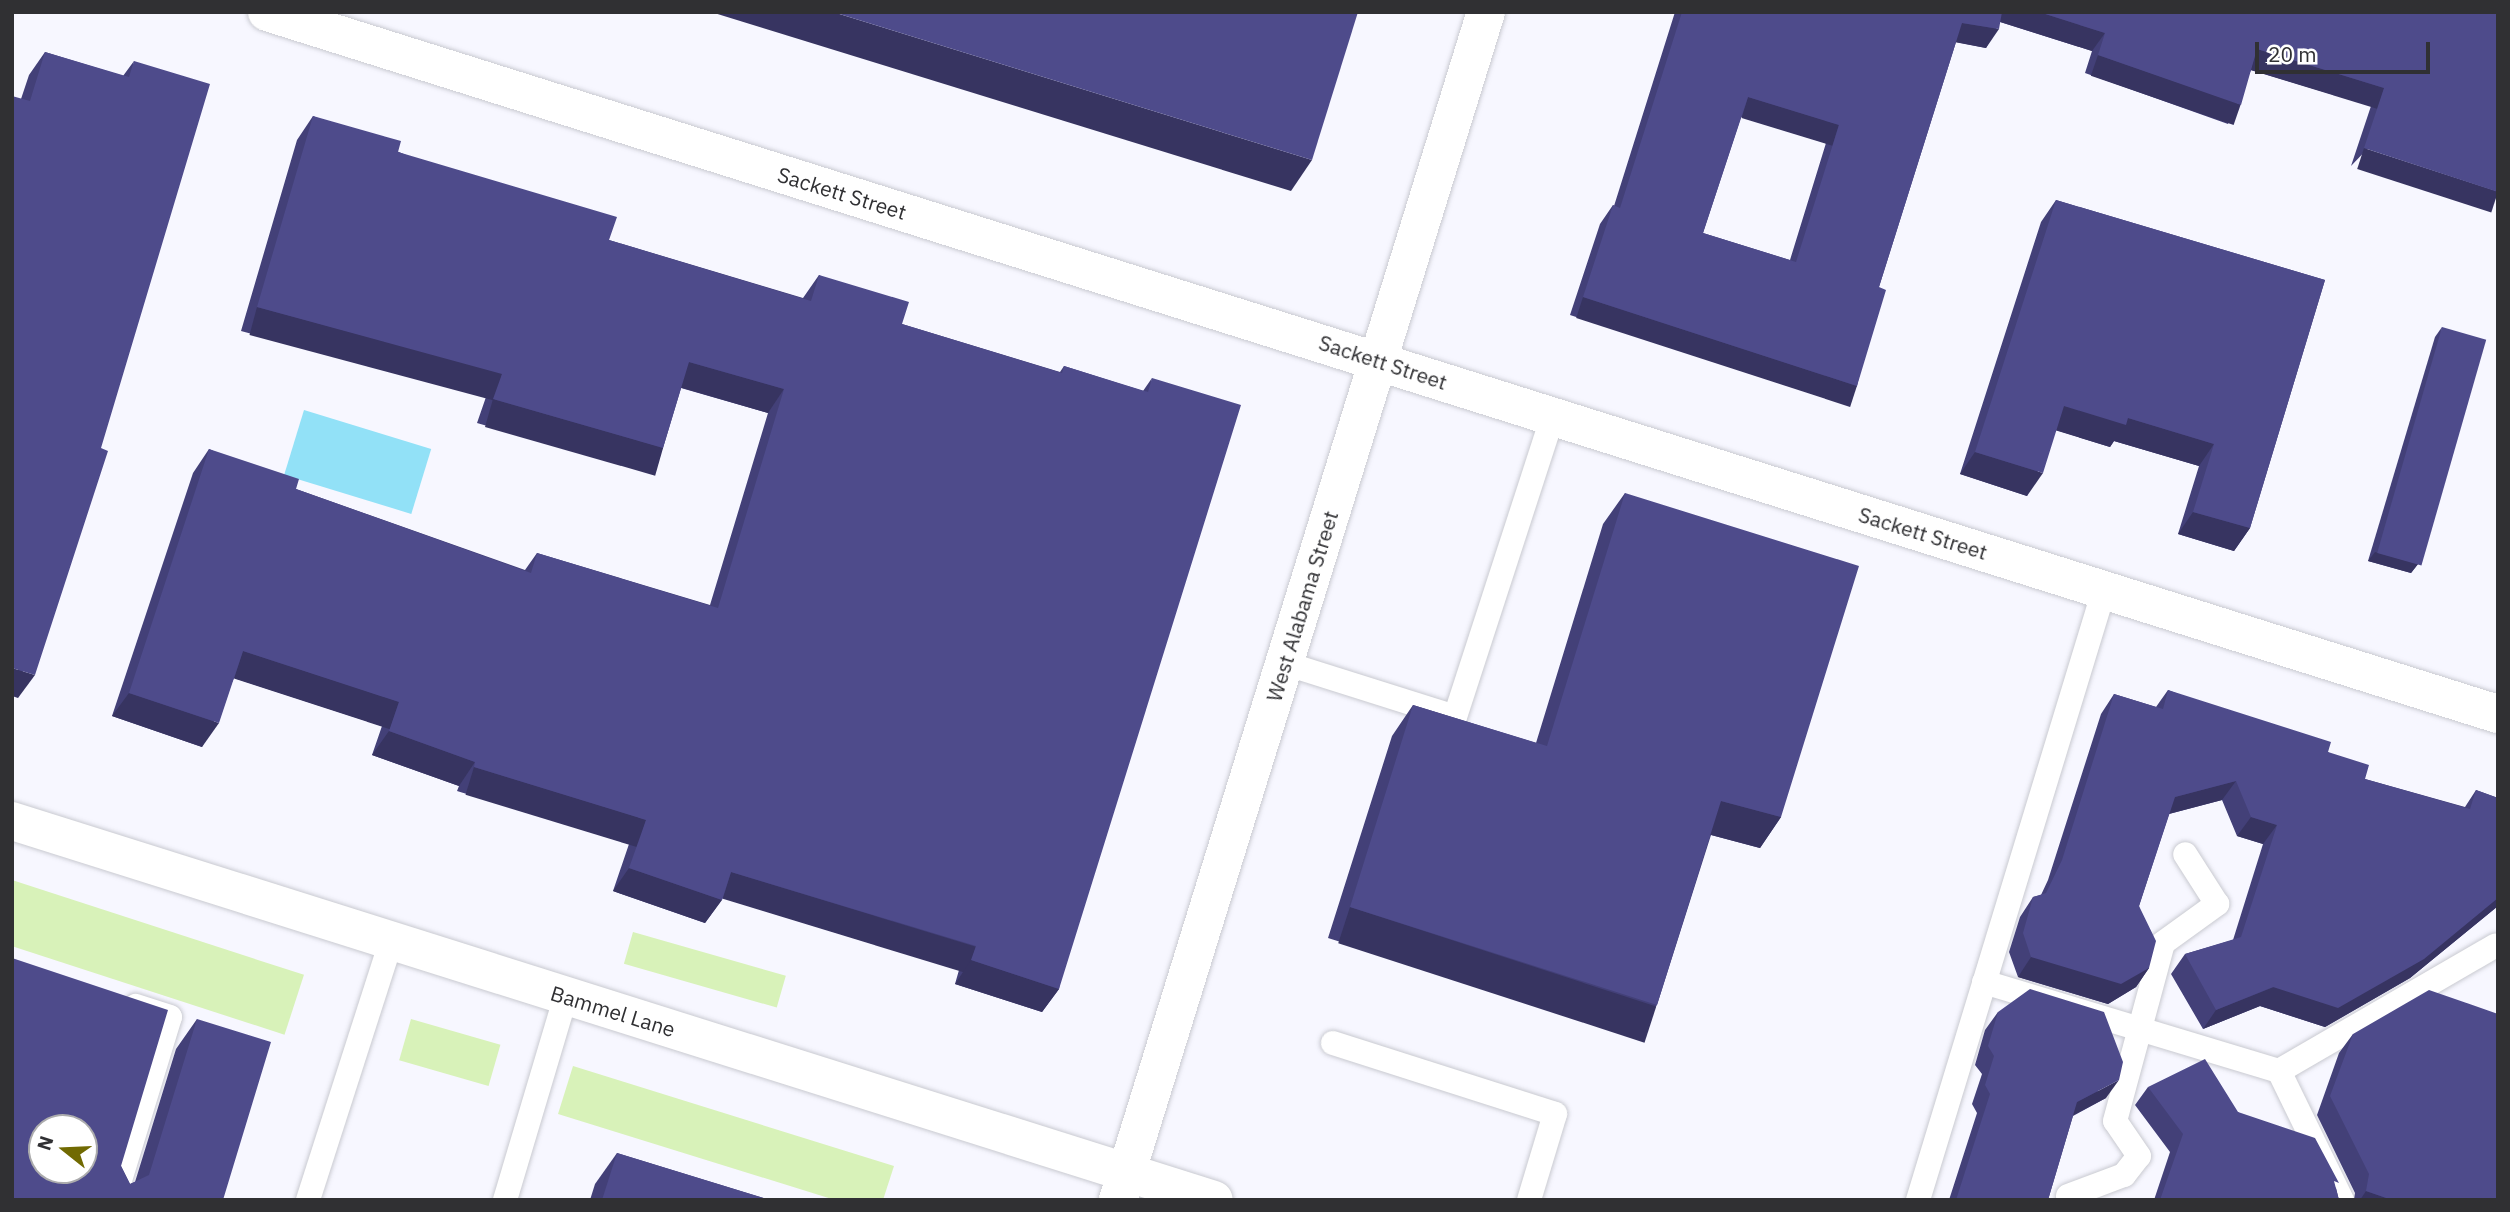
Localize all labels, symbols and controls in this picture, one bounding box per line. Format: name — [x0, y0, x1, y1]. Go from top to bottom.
scale bar — [2258, 28, 2433, 72]
text: 20 m — [2268, 40, 2317, 68]
street label: Sackett Street — [775, 161, 909, 225]
street label: Sackett Street — [1316, 329, 1450, 395]
street label: Sackett Street — [1856, 501, 1990, 565]
street label: West Alabama Street — [1261, 508, 1343, 704]
street label: Bammel Lane — [548, 980, 678, 1042]
north arrow — [28, 1114, 98, 1184]
text: N — [31, 1133, 58, 1153]

